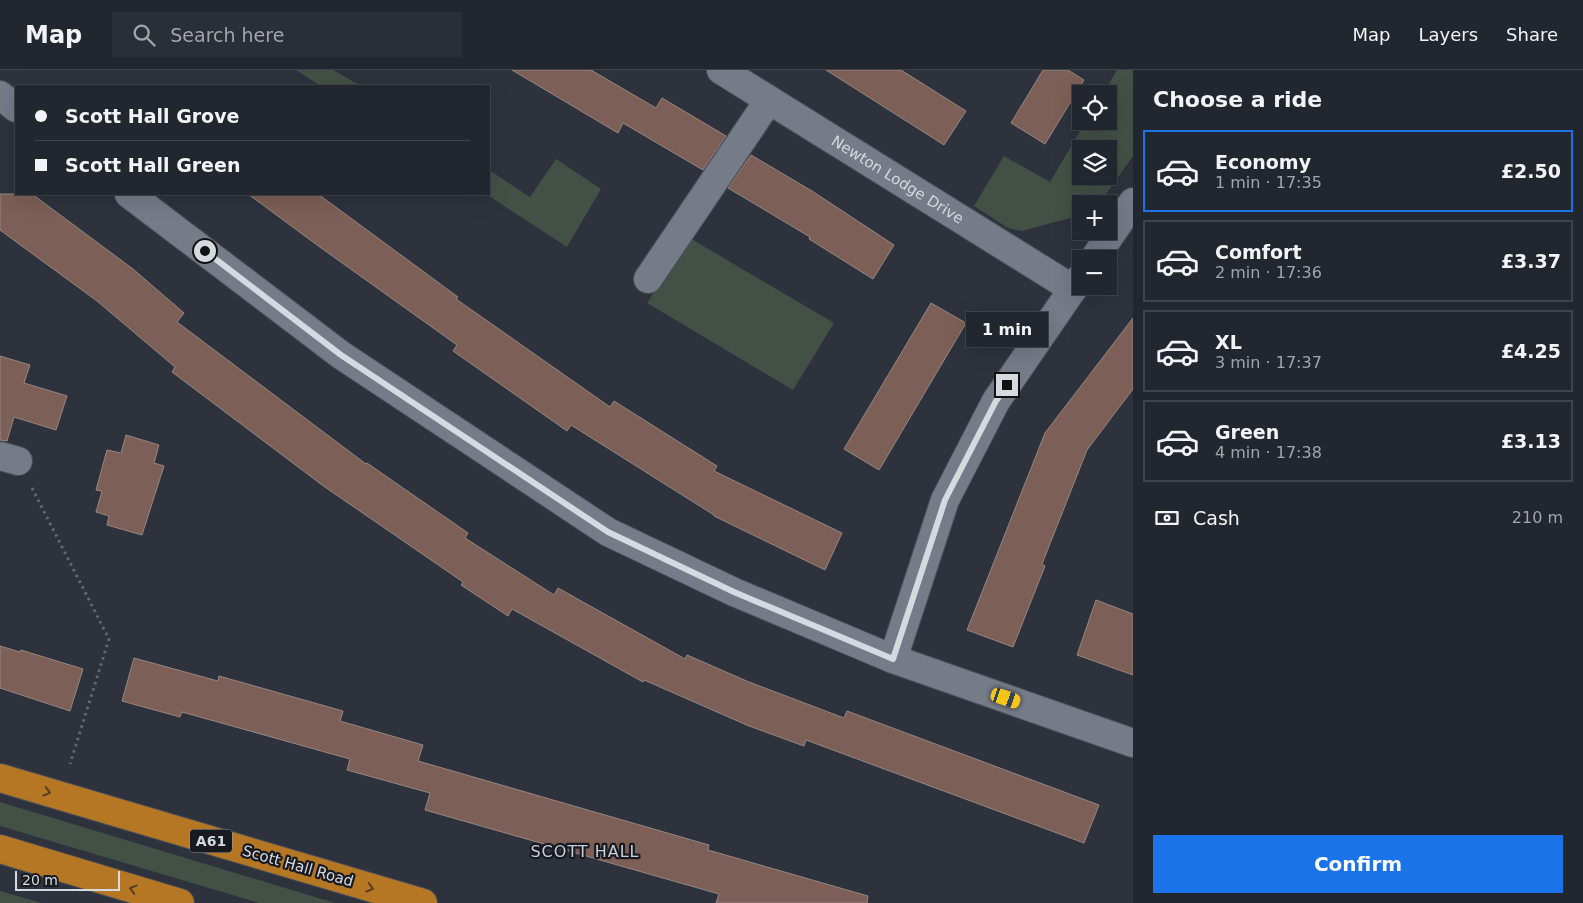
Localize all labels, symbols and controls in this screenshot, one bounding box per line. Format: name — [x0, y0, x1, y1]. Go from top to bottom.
search box — [112, 12, 462, 57]
text: Map — [25, 21, 82, 49]
icon: search — [130, 21, 158, 49]
text: Search here — [170, 24, 284, 46]
text: Map — [1352, 24, 1390, 45]
text: Layers — [1418, 24, 1478, 45]
text: Share — [1506, 24, 1558, 45]
map controls — [1072, 85, 1117, 295]
button: locate — [1072, 85, 1117, 130]
text: Choose a ride — [1153, 87, 1322, 112]
text: Scott Hall Grove — [65, 105, 239, 127]
street label: Newton Lodge Drive — [828, 132, 967, 228]
button: layers — [1072, 140, 1117, 185]
icon: car — [1155, 149, 1200, 194]
text: Economy — [1215, 151, 1311, 173]
text: Scott Hall Green — [65, 154, 240, 176]
text: £2.50 — [1501, 160, 1561, 182]
text: 1 min · 17:35 — [1215, 173, 1322, 192]
button: + — [1072, 195, 1117, 240]
icon: car — [1155, 239, 1200, 284]
route start — [194, 240, 216, 262]
text: Comfort — [1215, 241, 1302, 263]
button: − — [1072, 250, 1117, 295]
text: £3.37 — [1501, 250, 1561, 272]
text: 2 min · 17:36 — [1215, 263, 1322, 282]
callout: 1 min — [966, 312, 1048, 348]
text: 1 min — [982, 320, 1032, 339]
icon: car — [1155, 329, 1200, 374]
text: XL — [1215, 331, 1242, 353]
text: £4.25 — [1501, 340, 1561, 362]
text: 3 min · 17:37 — [1215, 353, 1322, 372]
route end — [996, 374, 1018, 396]
icon: car — [1155, 419, 1200, 464]
text: Green — [1215, 421, 1279, 443]
text: £3.13 — [1501, 430, 1561, 452]
text: 4 min · 17:38 — [1215, 443, 1322, 462]
icon: cash — [1153, 504, 1181, 532]
text: Cash — [1193, 507, 1240, 529]
text: 210 m — [1512, 508, 1563, 527]
car — [989, 686, 1022, 710]
one-way arrow — [42, 787, 50, 797]
road number: A61 — [190, 829, 232, 852]
button: Confirm — [1153, 835, 1563, 893]
street label: Scott Hall Road — [240, 842, 356, 890]
district label: SCOTT HALL — [530, 842, 640, 861]
scale bar — [15, 868, 120, 891]
text: 20 m — [22, 872, 58, 888]
one-way arrow — [366, 882, 374, 892]
one-way arrow — [129, 885, 138, 895]

